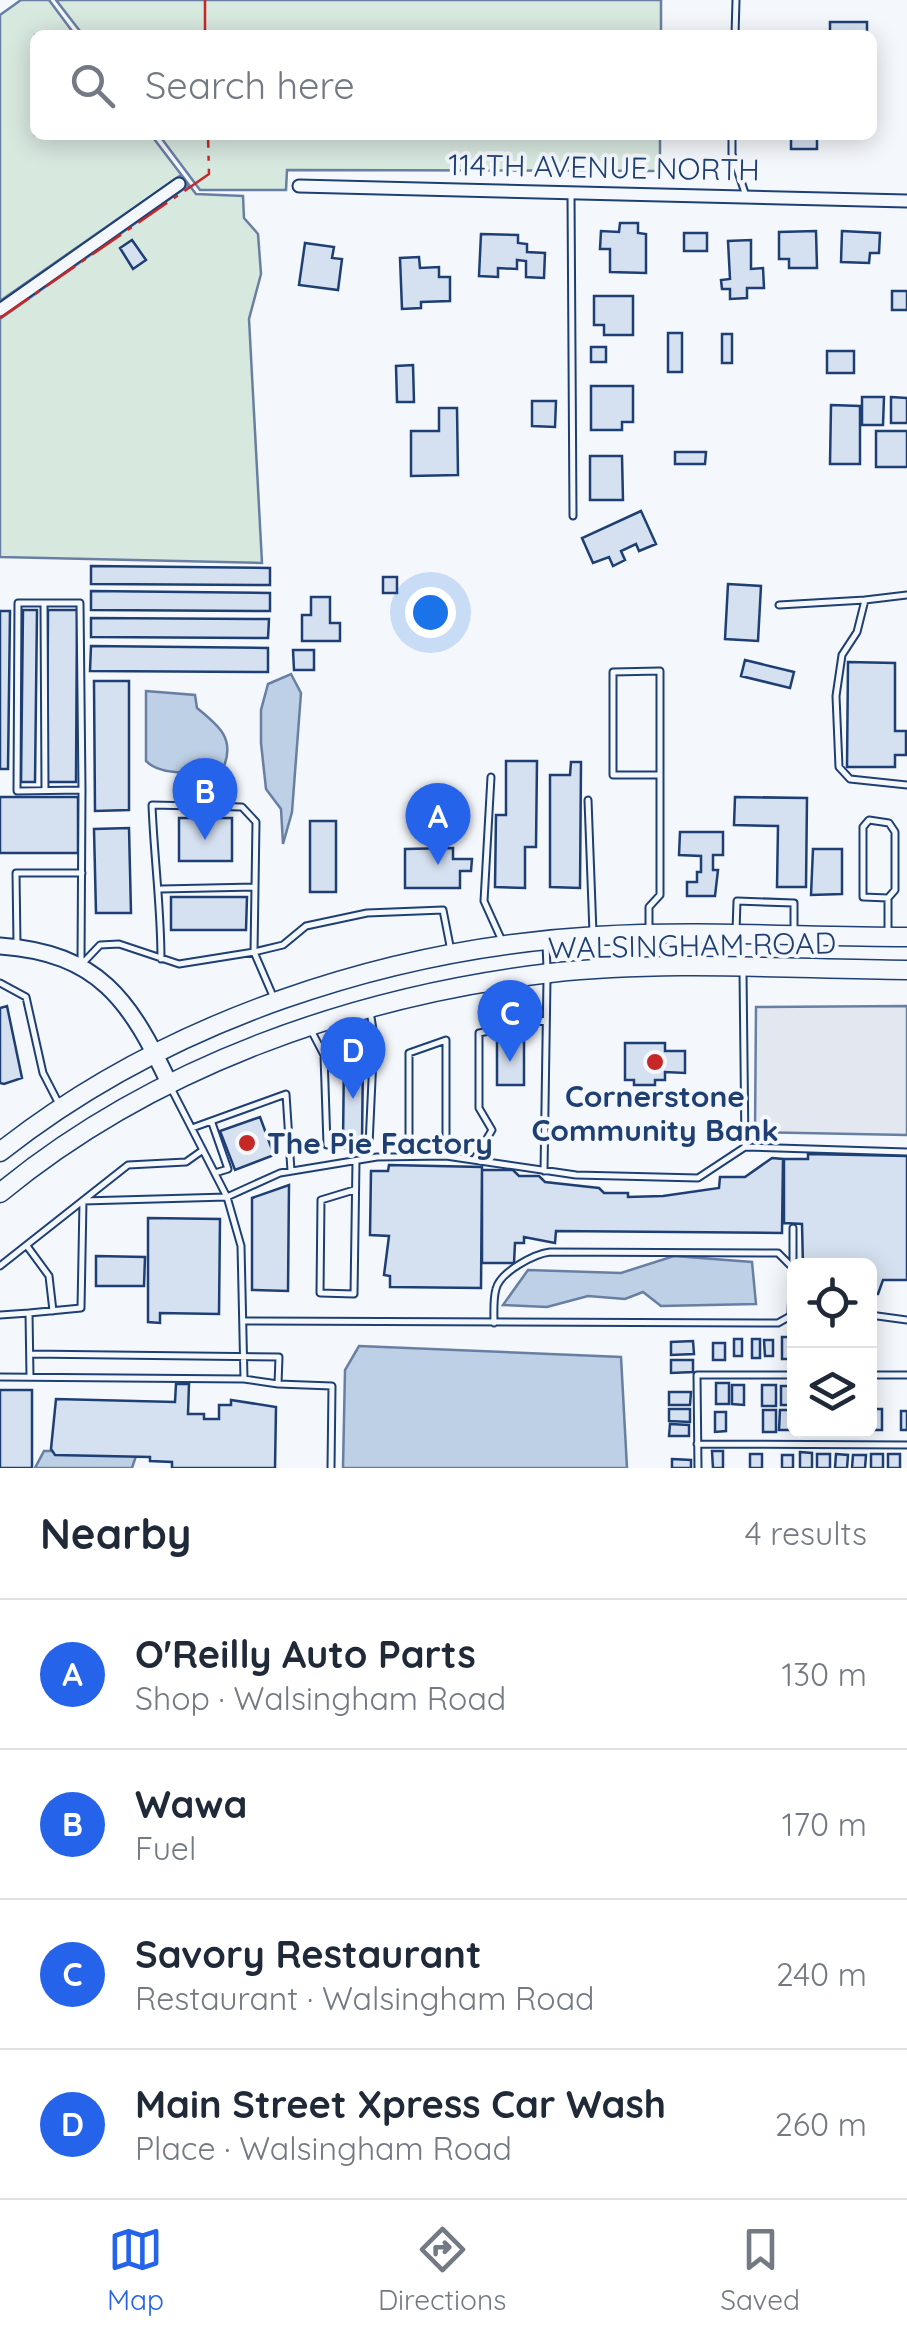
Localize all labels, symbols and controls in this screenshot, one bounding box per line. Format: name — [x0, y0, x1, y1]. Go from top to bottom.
search box — [30, 30, 877, 140]
icon: search — [65, 58, 120, 113]
text: Search here — [145, 61, 355, 109]
street label: 114TH AVENUE NORTH — [448, 145, 760, 189]
your location — [405, 587, 456, 638]
pin: B — [172, 758, 238, 840]
pin: A — [406, 782, 470, 865]
street label: WALSINGHAM ROAD — [548, 923, 836, 967]
pin: C — [478, 980, 542, 1062]
pin: D — [320, 1016, 386, 1099]
marker: Cornerstone Community Bank — [644, 1051, 666, 1073]
place label: Cornerstone Community Bank — [531, 1077, 779, 1149]
place label: The Pie Factory — [267, 1124, 493, 1162]
marker: The Pie Factory — [236, 1132, 258, 1154]
map controls — [787, 1258, 877, 1438]
button: locate — [787, 1258, 877, 1348]
button: layers — [787, 1348, 877, 1438]
text: Nearby — [40, 1507, 191, 1560]
text: 4 results — [745, 1513, 867, 1553]
text: O'Reilly Auto Parts — [135, 1630, 476, 1678]
text: A — [62, 1654, 83, 1694]
text: 130 m — [781, 1654, 867, 1694]
text: Shop · Walsingham Road — [135, 1678, 506, 1718]
text: Wawa — [135, 1780, 247, 1828]
text: B — [62, 1804, 83, 1844]
text: 170 m — [782, 1804, 867, 1844]
text: Fuel — [135, 1828, 196, 1868]
text: Savory Restaurant — [135, 1930, 482, 1978]
text: C — [62, 1954, 83, 1994]
text: 240 m — [776, 1954, 867, 1994]
text: Restaurant · Walsingham Road — [135, 1978, 594, 2018]
text: Main Street Xpress Car Wash — [135, 2080, 666, 2128]
text: D — [61, 2104, 84, 2144]
text: 260 m — [775, 2104, 867, 2144]
text: Place · Walsingham Road — [135, 2128, 512, 2168]
tab: Map — [107, 2222, 164, 2317]
tab: Directions — [378, 2222, 506, 2317]
tab: Saved — [720, 2222, 800, 2317]

